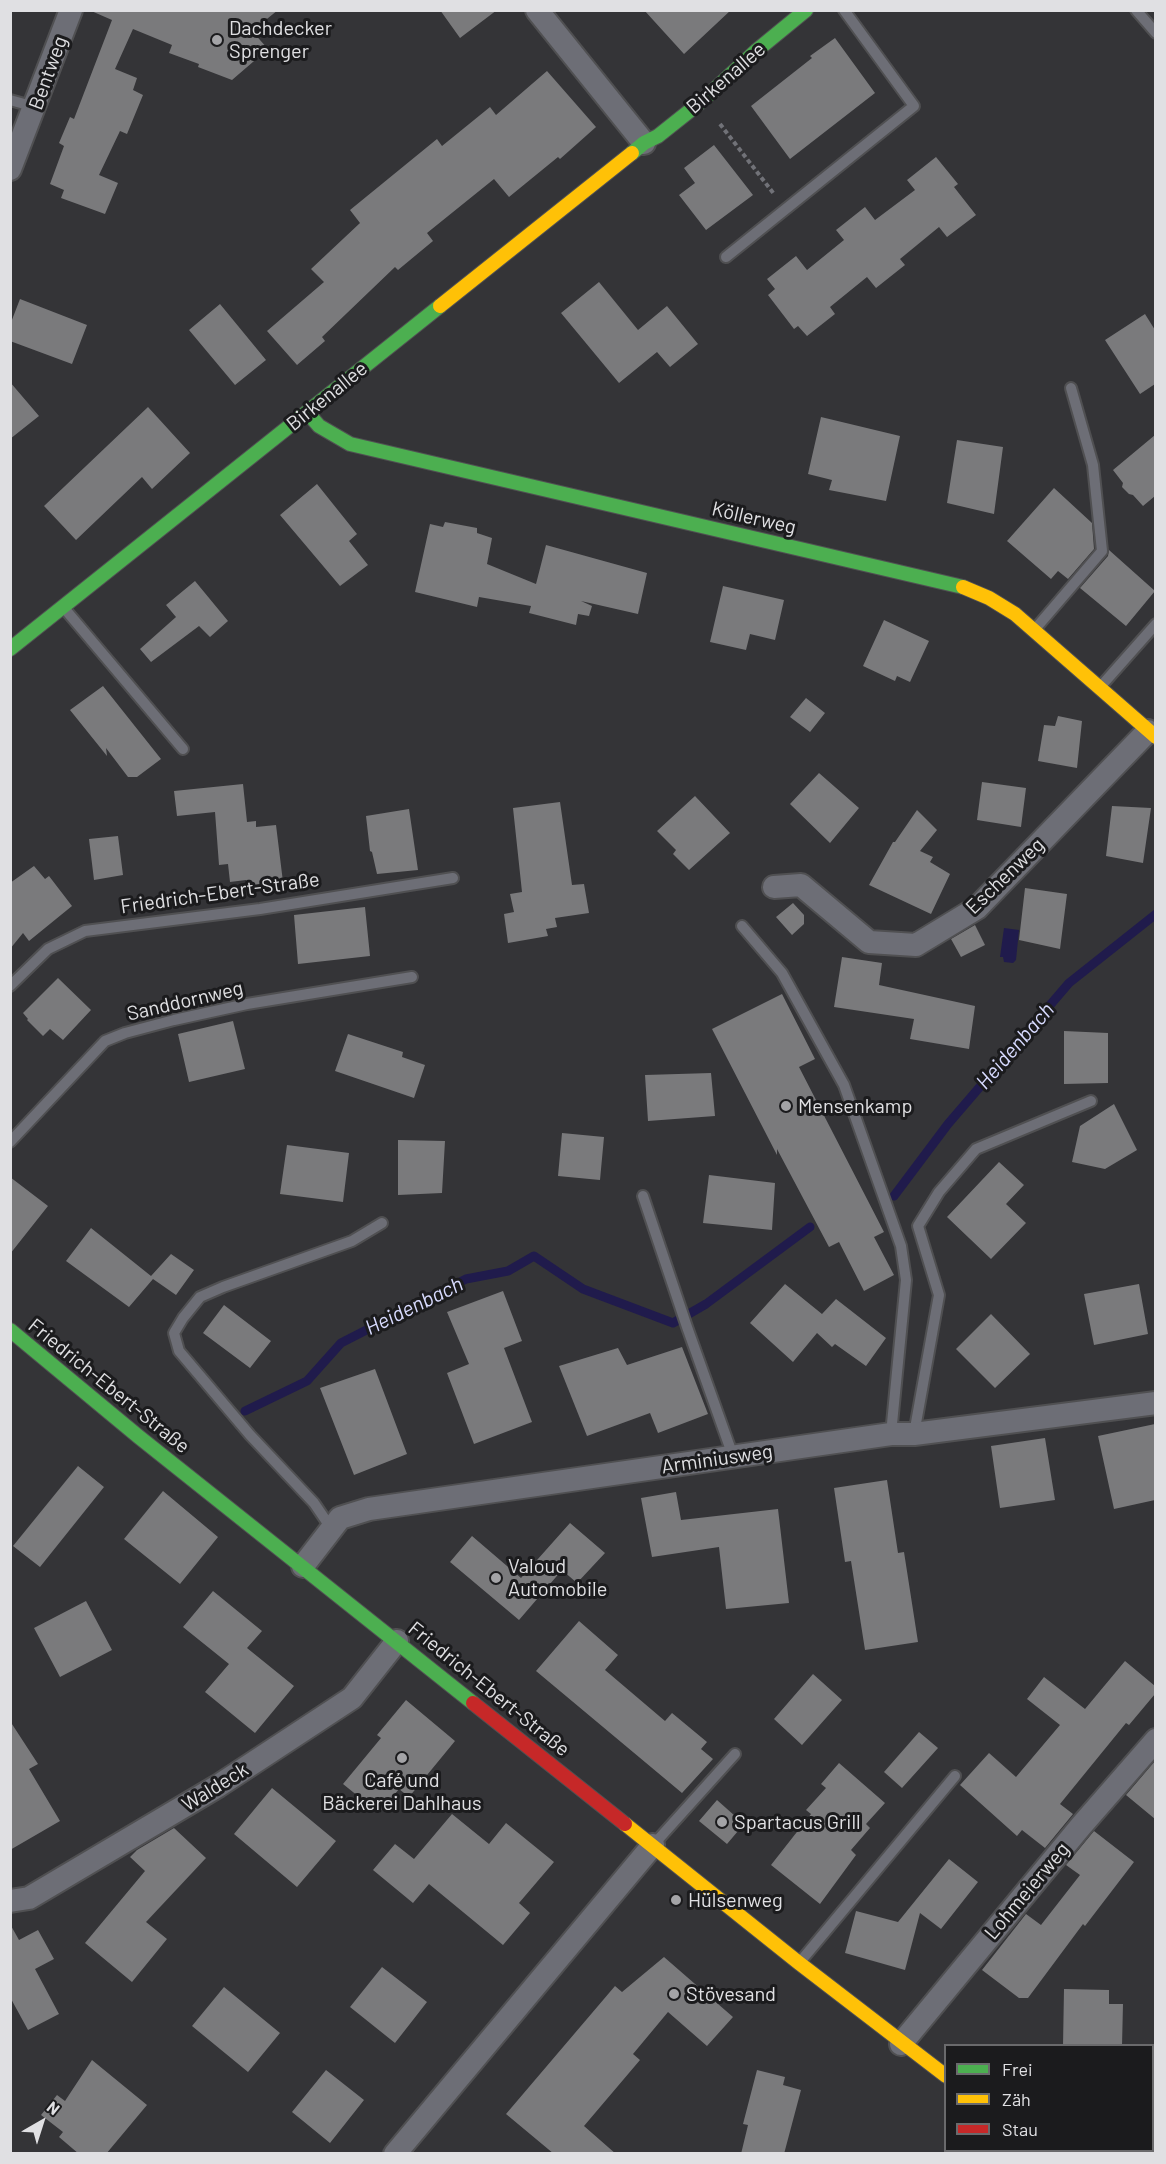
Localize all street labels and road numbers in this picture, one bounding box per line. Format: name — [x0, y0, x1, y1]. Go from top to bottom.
street label: Bentweg — [24, 33, 72, 113]
street label: Birkenallee — [682, 37, 770, 119]
street label: Birkenallee — [282, 356, 372, 436]
street label: Köllerweg — [710, 497, 798, 539]
street label: Eschenweg — [961, 833, 1049, 919]
street label: Friedrich-Ebert-Straße — [119, 867, 321, 919]
street label: Sanddornweg — [125, 976, 245, 1026]
street label: Friedrich-Ebert-Straße — [24, 1314, 194, 1458]
street label: Arminiusweg — [660, 1439, 774, 1479]
street label: Friedrich-Ebert-Straße — [404, 1617, 574, 1761]
street label: Waldeck — [178, 1757, 252, 1817]
street label: Lohmeierweg — [980, 1838, 1074, 1944]

